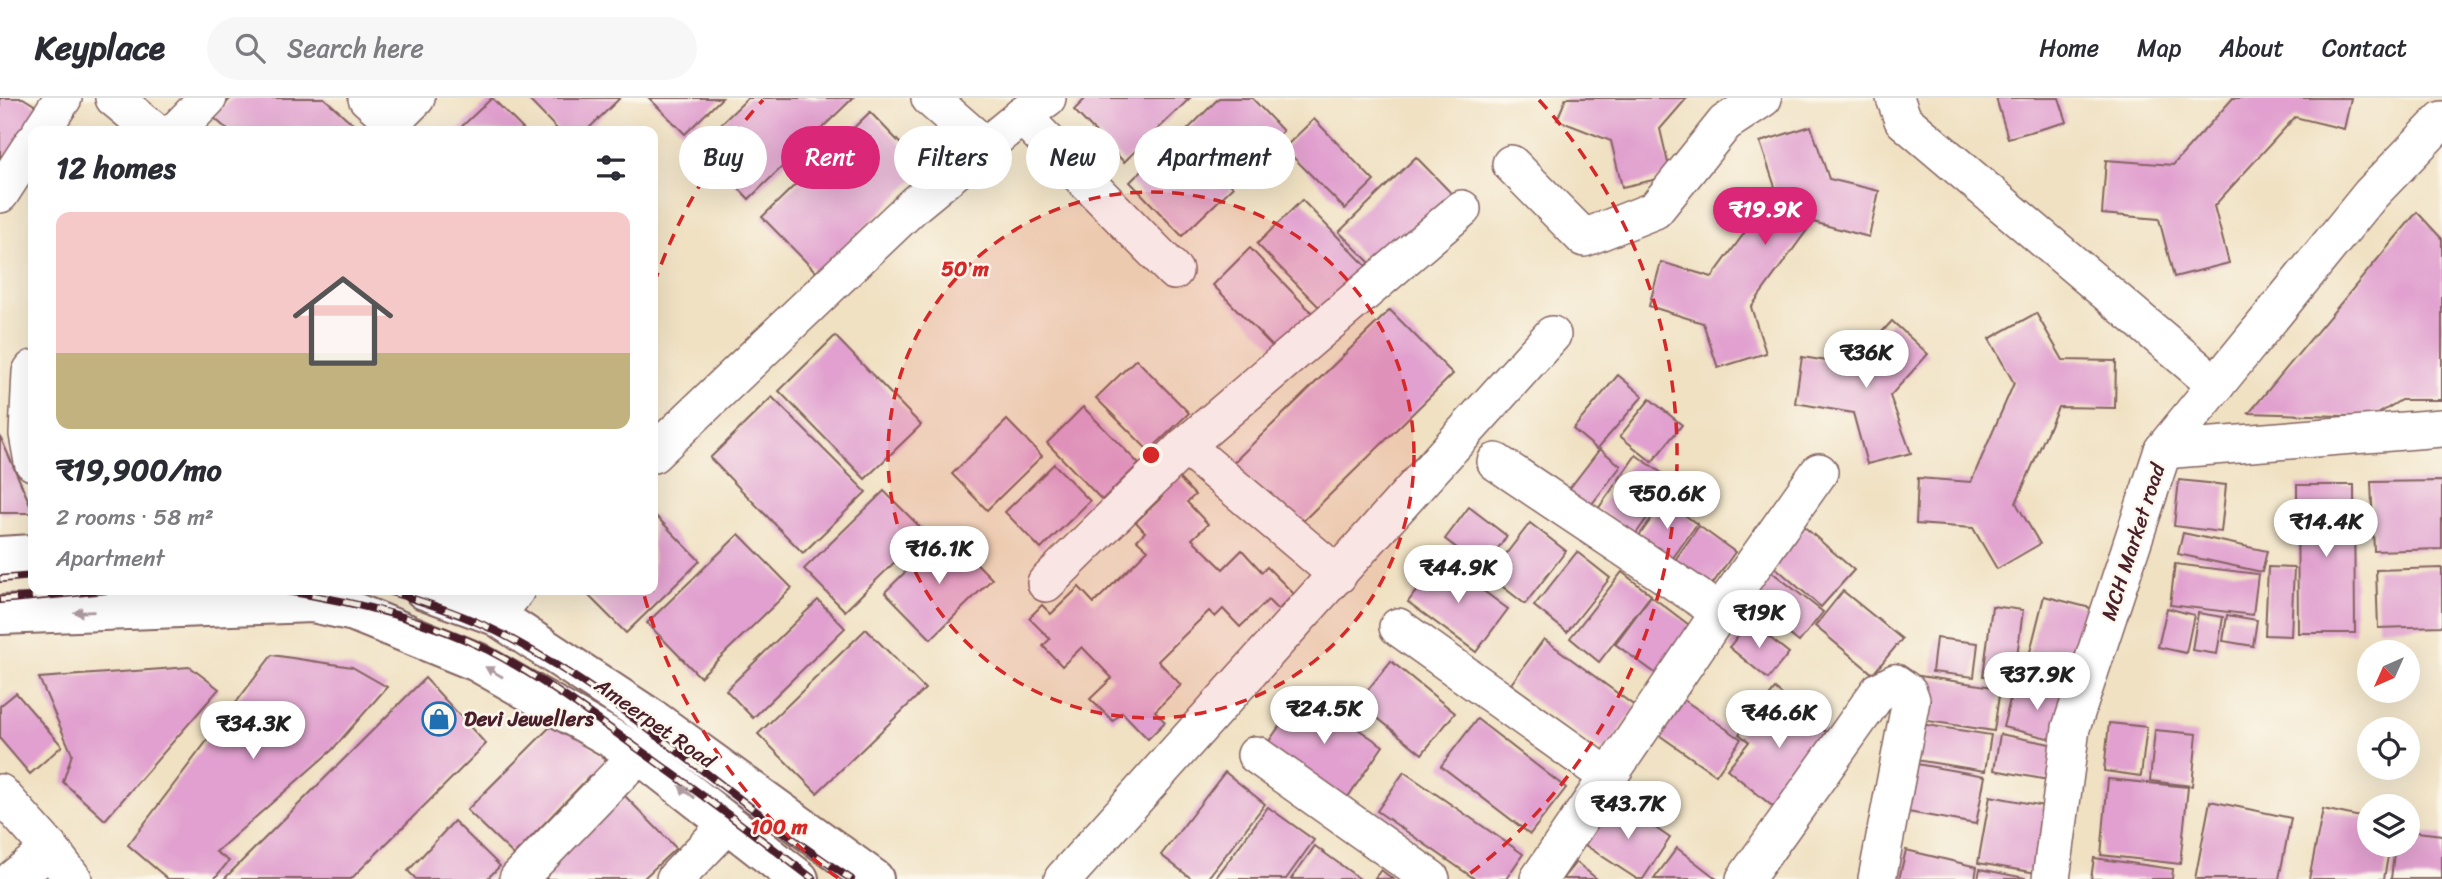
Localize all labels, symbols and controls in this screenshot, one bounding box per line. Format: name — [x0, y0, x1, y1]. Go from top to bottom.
search box — [207, 17, 697, 80]
text: Keyplace — [35, 19, 165, 77]
text: Search here — [287, 25, 424, 71]
text: Home — [2039, 27, 2099, 69]
text: Map — [2137, 27, 2181, 69]
text: About — [2219, 27, 2284, 69]
text: Contact — [2322, 27, 2407, 69]
icon: search — [231, 29, 269, 67]
chip: Buy — [679, 126, 767, 189]
chip: Rent — [781, 126, 880, 189]
chip: Filters — [894, 126, 1012, 189]
chip: New — [1026, 126, 1120, 189]
chip: Apartment — [1134, 126, 1295, 189]
text: 12 homes — [56, 141, 176, 195]
icon: filters — [592, 149, 630, 187]
pin: ₹19.9K — [1708, 188, 1822, 247]
text: ₹19.9K — [1729, 189, 1801, 230]
text: 50 m — [941, 250, 990, 288]
icon: home — [280, 258, 406, 384]
pin: ₹36K — [1825, 330, 1907, 390]
text: ₹36K — [1840, 332, 1892, 373]
text: ₹19,900/mo — [56, 443, 222, 497]
centre of rings — [1139, 443, 1163, 467]
street label: MCH Market road — [2090, 457, 2177, 626]
pin: ₹50.6K — [1610, 472, 1724, 531]
text: ₹50.6K — [1629, 473, 1705, 514]
text: 2 rooms · 58 m² — [56, 497, 214, 538]
pin: ₹14.4K — [2269, 500, 2383, 559]
text: ₹14.4K — [2290, 501, 2362, 542]
pin: ₹16.1K — [882, 526, 996, 586]
text: ₹16.1K — [906, 528, 972, 569]
text: Apartment — [56, 538, 165, 579]
pin: ₹44.9K — [1401, 546, 1515, 605]
text: ₹44.9K — [1420, 547, 1496, 588]
pin: ₹19K — [1718, 590, 1800, 650]
text: ₹19K — [1734, 592, 1784, 633]
one-way arrow — [73, 606, 95, 617]
north arrow — [2357, 640, 2420, 704]
map controls — [2357, 640, 2420, 857]
pin: ₹37.9K — [1980, 652, 2094, 712]
text: ₹37.9K — [2000, 654, 2074, 695]
one-way arrow — [485, 666, 504, 678]
street label: Ameerpet Road — [586, 666, 725, 780]
pin: ₹24.5K — [1267, 686, 1381, 746]
text: ₹24.5K — [1286, 688, 1362, 729]
pin: ₹46.6K — [1722, 690, 1836, 750]
text: ₹46.6K — [1742, 692, 1816, 733]
shop icon: Devi Jewellers — [420, 700, 458, 738]
place label: Devi Jewellers — [464, 700, 594, 738]
pin: ₹34.3K — [196, 702, 310, 761]
text: ₹34.3K — [216, 703, 290, 744]
button: locate — [2357, 717, 2420, 780]
pin: ₹43.7K — [1571, 782, 1685, 841]
text: ₹43.7K — [1591, 783, 1665, 824]
one-way arrow — [679, 785, 696, 800]
button: layers — [2357, 794, 2420, 857]
text: 100 m — [750, 808, 808, 846]

